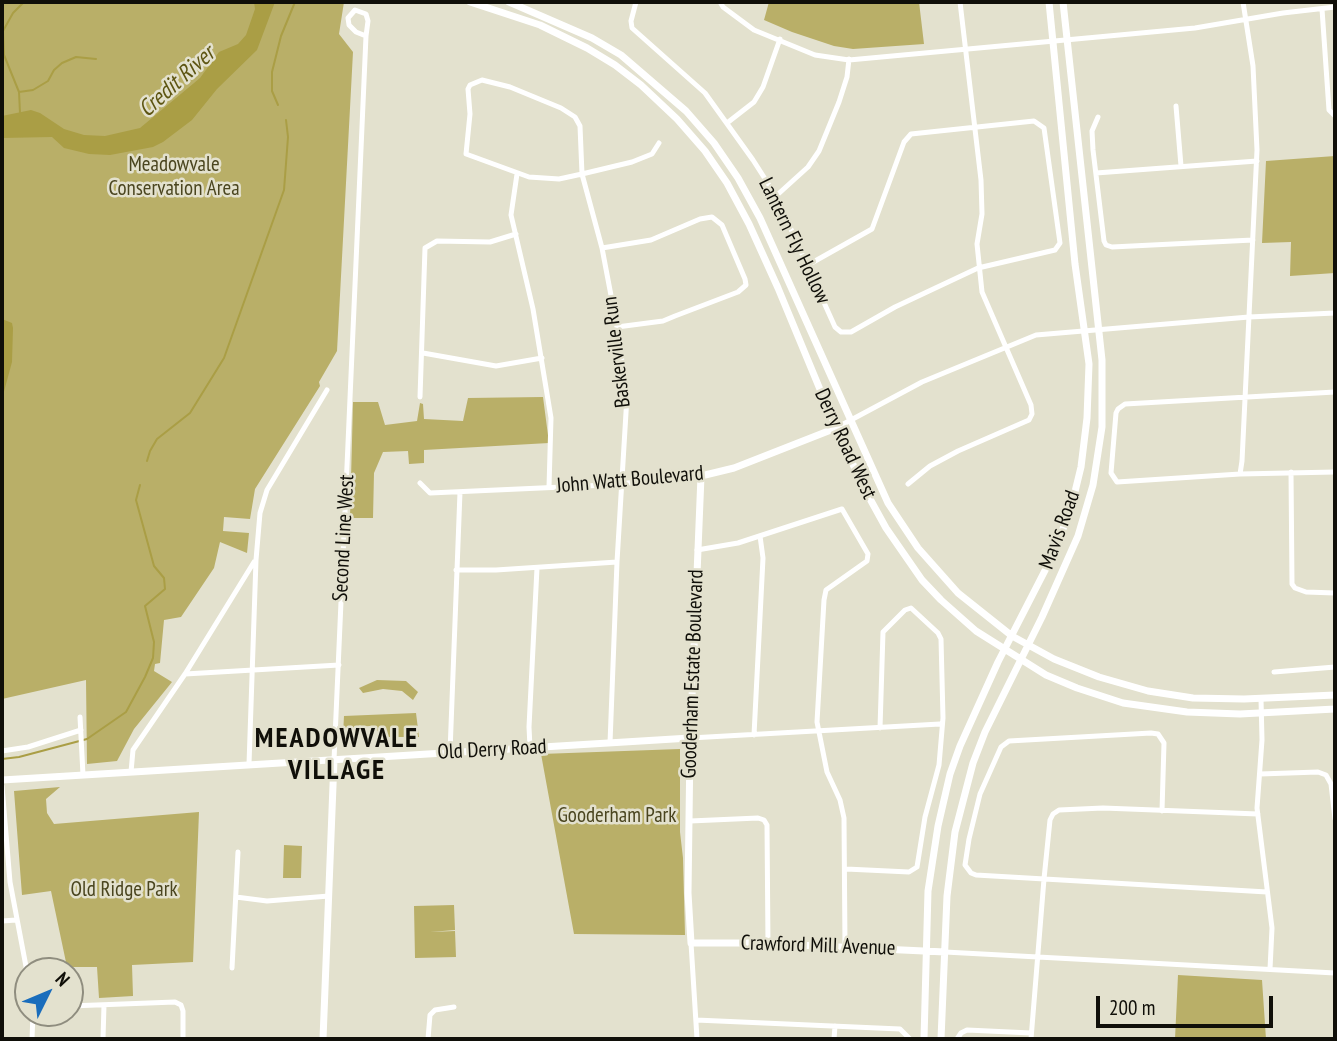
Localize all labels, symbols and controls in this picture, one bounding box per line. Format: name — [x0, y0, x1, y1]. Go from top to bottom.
water label: Credit River — [133, 41, 221, 123]
park label: Meadowvale Conservation Area — [108, 152, 240, 202]
street label: Lantern Fly Hollow — [753, 174, 835, 308]
street label: Baskerville Run — [598, 295, 636, 409]
street label: Derry Road West — [808, 385, 882, 503]
street label: John Watt Boulevard — [555, 461, 705, 499]
street label: Second Line West — [328, 474, 360, 602]
street label: Mavis Road — [1034, 487, 1086, 573]
street label: Gooderham Estate Boulevard — [677, 569, 709, 779]
district label: MEADOWVALE VILLAGE — [256, 722, 418, 788]
street label: Old Derry Road — [437, 735, 547, 765]
park label: Gooderham Park — [558, 803, 676, 829]
park label: Old Ridge Park — [70, 877, 178, 903]
street label: Crawford Mill Avenue — [740, 931, 896, 961]
north arrow — [14, 957, 84, 1027]
text: N — [51, 967, 75, 991]
scale bar — [1099, 982, 1276, 1026]
text: 200 m — [1109, 994, 1155, 1021]

